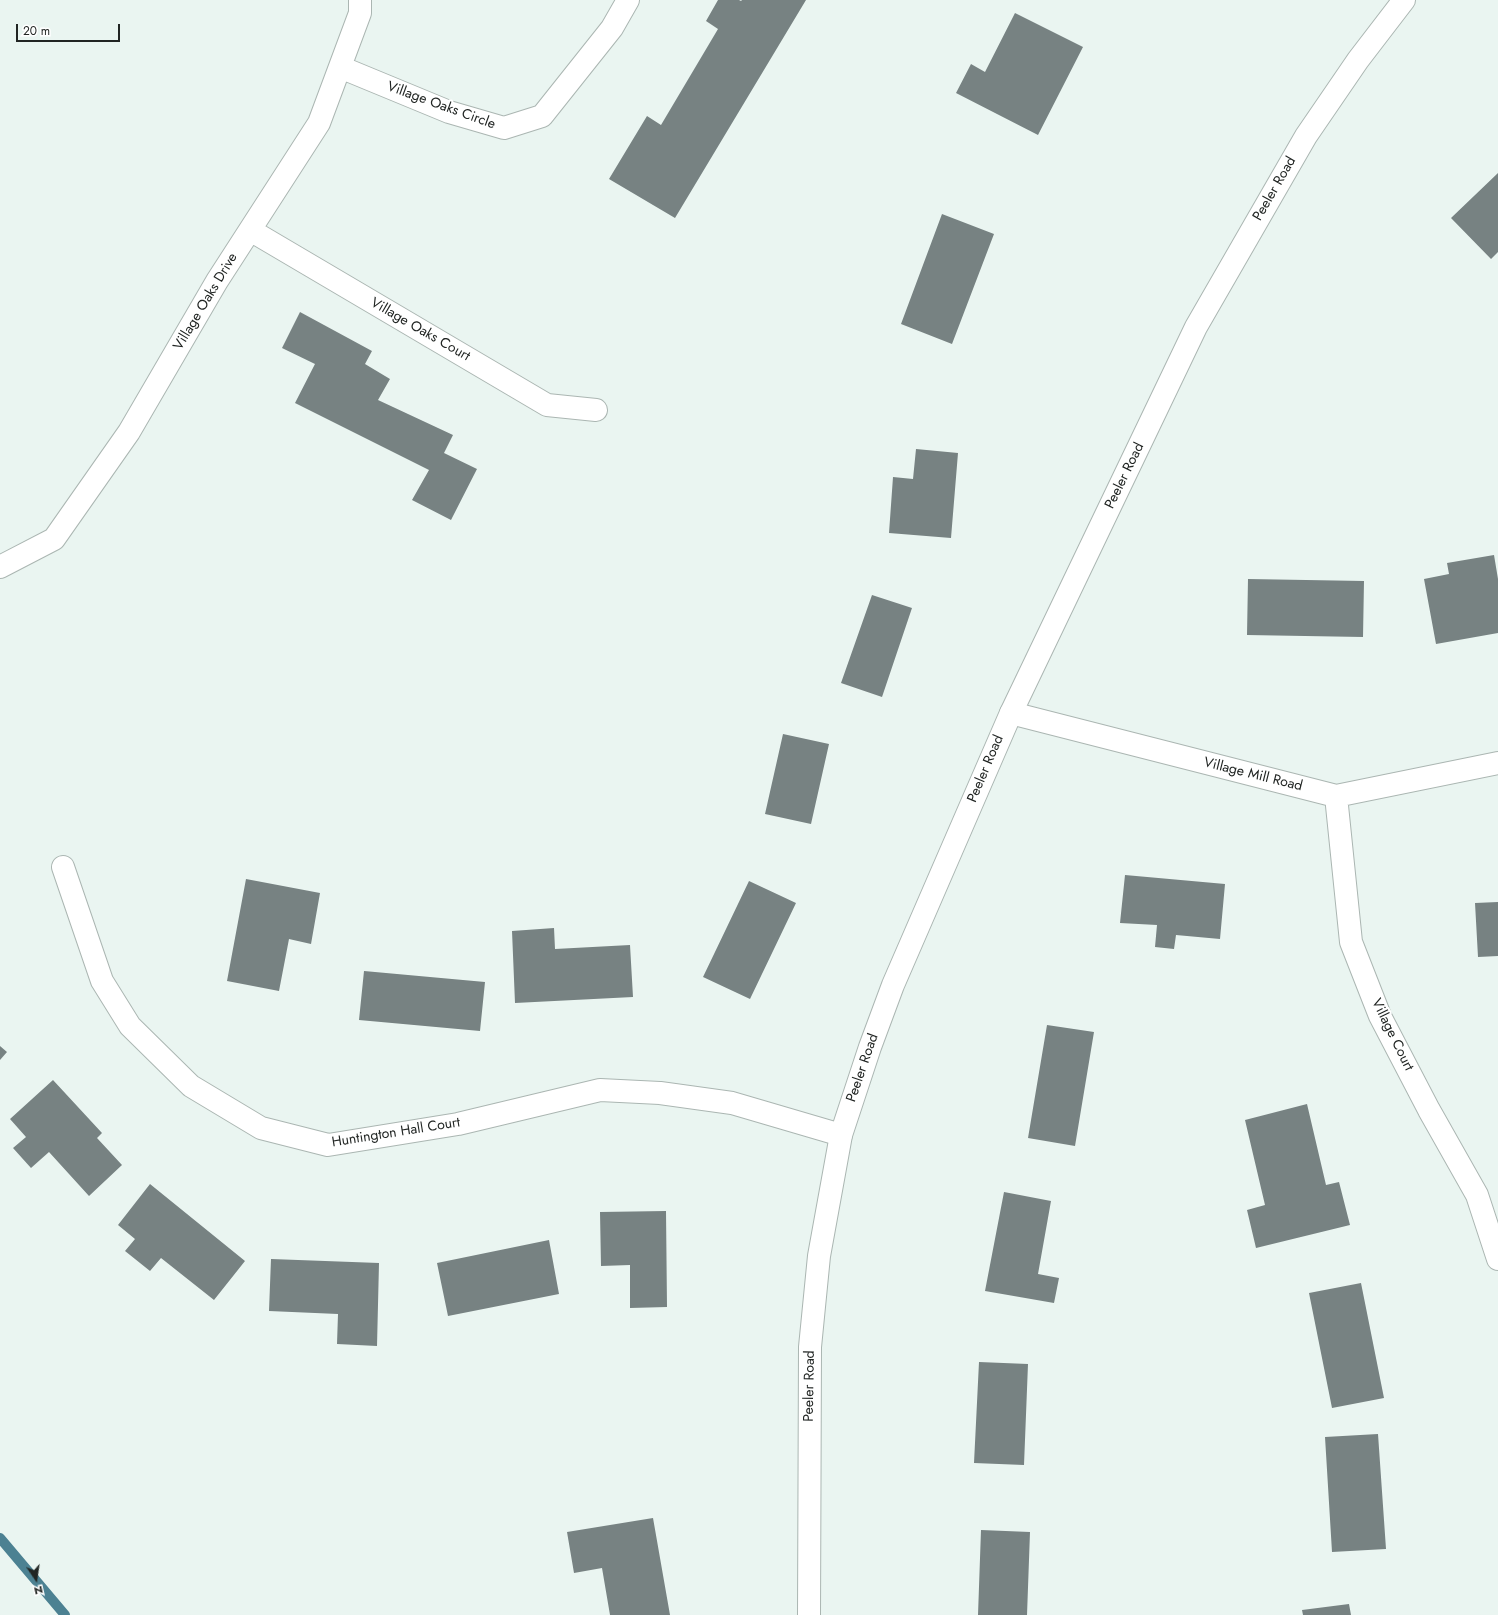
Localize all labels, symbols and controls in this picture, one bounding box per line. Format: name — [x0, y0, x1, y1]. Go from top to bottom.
scale bar — [18, 16, 122, 42]
text: 20 m — [23, 22, 50, 40]
street label: Village Oaks Circle — [384, 79, 498, 133]
street label: Peeler Road — [1250, 154, 1300, 224]
street label: Village Oaks Drive — [170, 250, 242, 354]
street label: Village Oaks Court — [367, 295, 473, 365]
street label: Peeler Road — [1102, 440, 1148, 512]
street label: Peeler Road — [964, 733, 1008, 805]
street label: Village Mill Road — [1202, 755, 1304, 795]
street label: Village Court — [1367, 996, 1417, 1074]
street label: Peeler Road — [843, 1032, 883, 1104]
street label: Huntington Hall Court — [331, 1115, 461, 1151]
street label: Peeler Road — [801, 1350, 819, 1422]
north arrow — [16, 1559, 56, 1599]
text: N — [33, 1582, 45, 1599]

